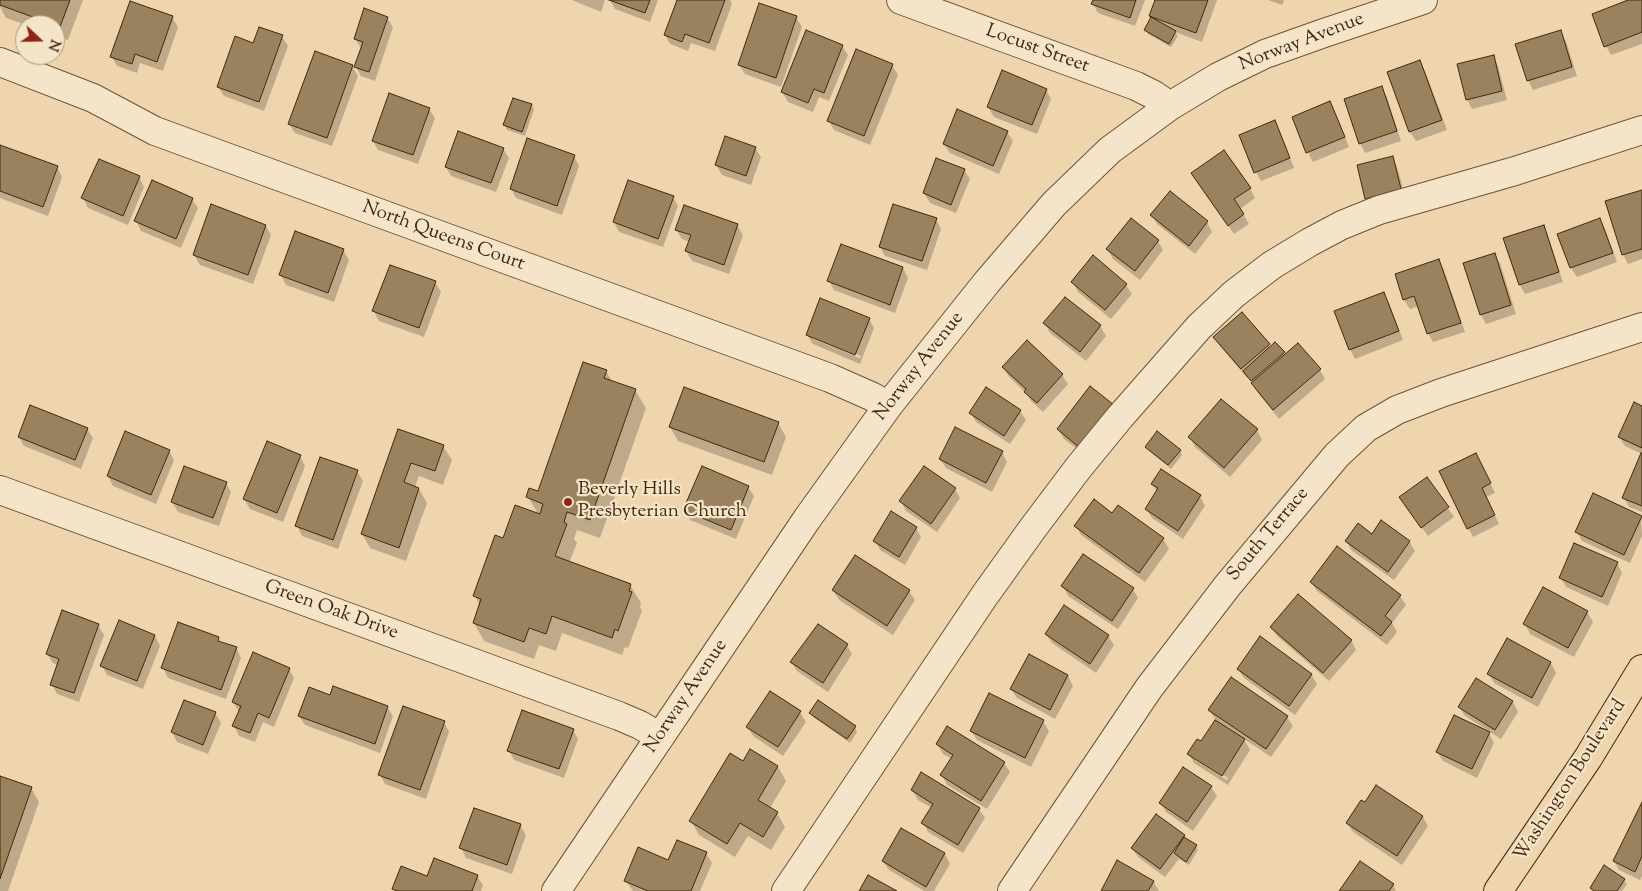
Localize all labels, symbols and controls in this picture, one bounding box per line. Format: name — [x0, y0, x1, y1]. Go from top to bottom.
street label: Norway Avenue — [1236, 9, 1368, 77]
north arrow — [15, 15, 65, 65]
street label: Locust Street — [982, 21, 1092, 79]
text: N — [42, 36, 64, 54]
street label: North Queens Court — [359, 197, 527, 277]
street label: Norway Avenue — [870, 308, 970, 426]
place label: Beverly Hills Presbyterian Church — [578, 480, 747, 524]
street label: South Terrace — [1223, 484, 1315, 586]
marker: Beverly Hills Presbyterian Church — [562, 496, 574, 508]
street label: Green Oak Drive — [261, 576, 401, 646]
street label: Norway Avenue — [641, 636, 733, 758]
street label: Washington Boulevard — [1510, 696, 1632, 866]

